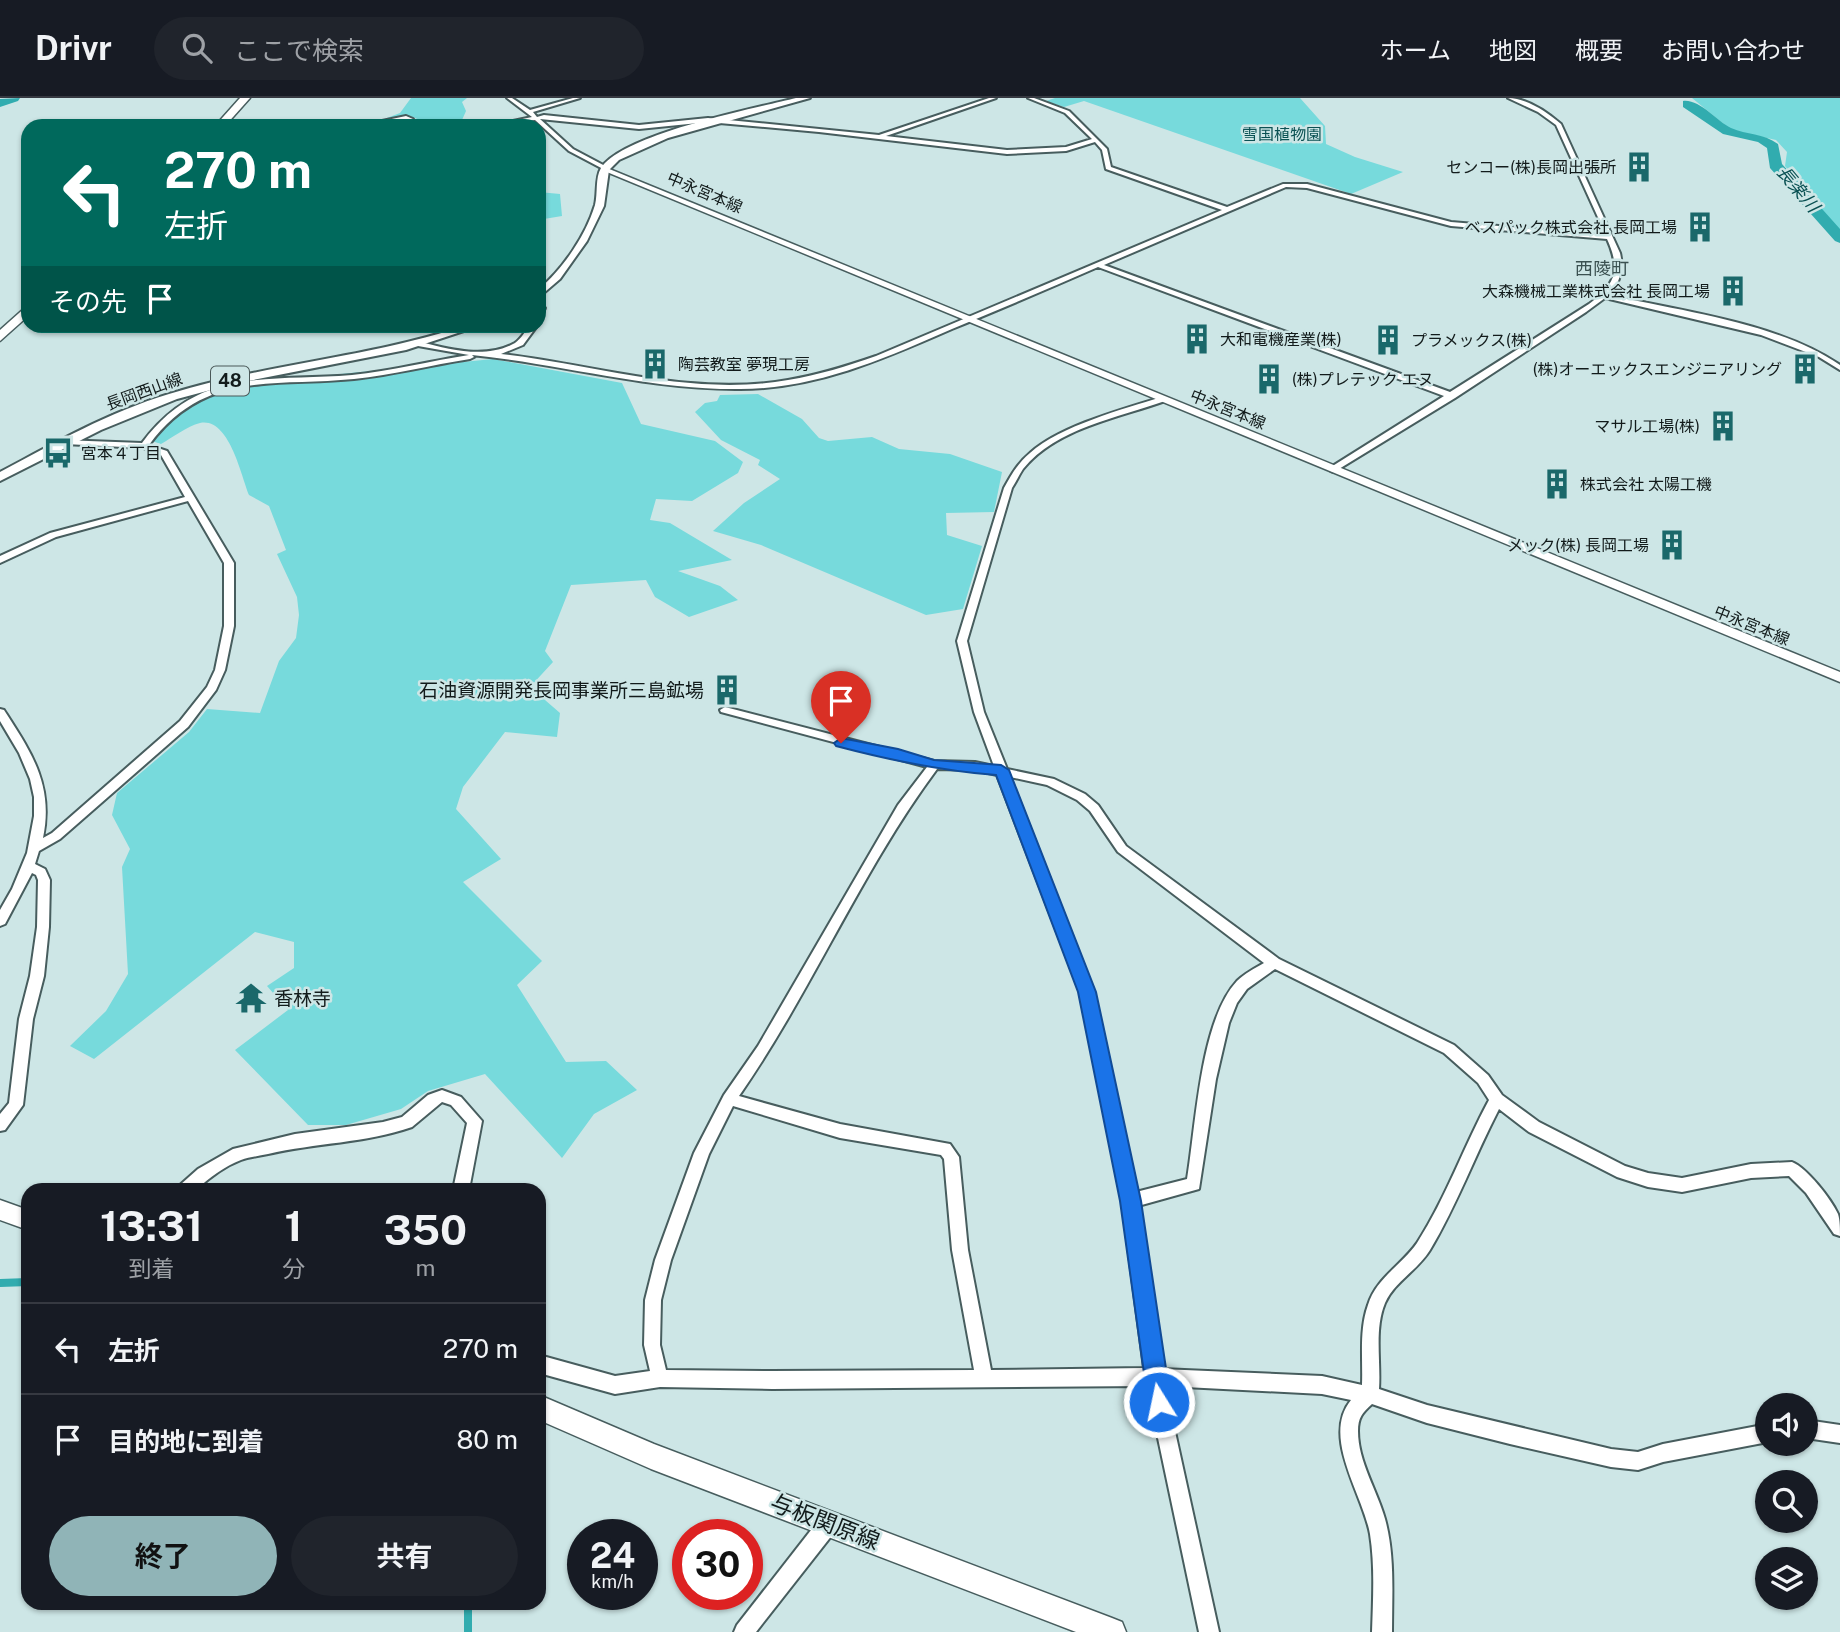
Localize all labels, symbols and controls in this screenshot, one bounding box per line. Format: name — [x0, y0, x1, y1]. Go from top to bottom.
search box — [154, 17, 644, 80]
text: Drivr — [35, 29, 112, 67]
icon: search — [178, 29, 216, 67]
text: ここで検索 — [234, 35, 364, 66]
text: ホーム — [1380, 36, 1451, 64]
text: 地図 — [1489, 36, 1537, 64]
text: 概要 — [1575, 36, 1623, 64]
text: お問い合わせ — [1661, 36, 1805, 64]
park label: 雪国植物園 — [1242, 125, 1322, 144]
text: 270 m — [164, 141, 312, 199]
icon: left — [49, 147, 140, 238]
building icon: センコー(株)長岡出張所 — [1622, 150, 1656, 184]
place label: センコー(株)長岡出張所 — [1446, 158, 1616, 177]
water label: 長楽川 — [1773, 161, 1825, 218]
street label: 中永宮本線 — [664, 168, 745, 217]
text: 左折 — [164, 207, 228, 244]
building icon: ベスパック株式会社 長岡工場 — [1683, 210, 1717, 244]
place label: ベスパック株式会社 長岡工場 — [1465, 218, 1677, 237]
district label: 西陵町 — [1575, 258, 1629, 279]
building icon: 大森機械工業株式会社 長岡工場 — [1716, 274, 1750, 308]
icon: arrive — [141, 280, 179, 318]
place label: 大森機械工業株式会社 長岡工場 — [1482, 282, 1710, 301]
text: その先 — [49, 286, 127, 317]
building icon: 大和電機産業(株) — [1180, 322, 1214, 356]
building icon: プラメックス(株) — [1371, 323, 1405, 357]
place label: 大和電機産業(株) — [1220, 330, 1342, 349]
place label: プラメックス(株) — [1411, 331, 1532, 350]
building icon: 陶芸教室 夢現工房 — [638, 347, 672, 381]
building icon: (株)オーエックスエンジニアリング — [1788, 352, 1822, 386]
place label: 陶芸教室 夢現工房 — [678, 355, 810, 374]
place label: (株)オーエックスエンジニアリング — [1533, 360, 1782, 379]
building icon: (株)プレテック エヌ — [1252, 362, 1286, 396]
road number: 48 — [211, 366, 249, 396]
street label: 長岡西山線 — [103, 369, 185, 414]
place label: (株)プレテック エヌ — [1292, 370, 1434, 389]
street label: 中永宮本線 — [1187, 386, 1268, 433]
building icon: マサル工場(株) — [1706, 409, 1740, 443]
place label: マサル工場(株) — [1594, 417, 1700, 436]
bus stop icon: 宮本４丁目 — [41, 436, 75, 470]
place label: 宮本４丁目 — [81, 444, 161, 463]
building icon: 株式会社 太陽工機 — [1540, 467, 1574, 501]
place label: 株式会社 太陽工機 — [1580, 475, 1712, 494]
building icon: メック(株) 長岡工場 — [1655, 528, 1689, 562]
place label: メック(株) 長岡工場 — [1507, 536, 1649, 555]
street label: 中永宮本線 — [1711, 602, 1792, 649]
pin — [811, 671, 871, 743]
building icon: 石油資源開発長岡事業所三島鉱場 — [710, 673, 744, 707]
place label: 石油資源開発長岡事業所三島鉱場 — [419, 679, 704, 701]
icon: arrive — [822, 682, 860, 720]
temple icon: 香林寺 — [234, 981, 268, 1015]
place label: 香林寺 — [274, 987, 331, 1009]
text: 13:31 — [100, 1201, 203, 1250]
text: 1 — [284, 1201, 302, 1250]
text: 350 — [384, 1205, 467, 1254]
text: m — [415, 1254, 435, 1281]
text: 到着 — [128, 1255, 174, 1282]
text: 分 — [282, 1255, 305, 1282]
icon: left — [49, 1330, 87, 1368]
text: 270 m — [443, 1333, 518, 1364]
text: 左折 — [108, 1335, 160, 1366]
position arrow — [1122, 1365, 1196, 1439]
map controls — [1755, 1393, 1818, 1610]
button: sound — [1755, 1393, 1818, 1456]
icon: arrive — [49, 1421, 87, 1459]
text: 80 m — [457, 1424, 518, 1455]
text: 目的地に到着 — [108, 1426, 264, 1457]
button: search — [1755, 1470, 1818, 1533]
street label: 与板関原線 — [767, 1488, 884, 1555]
button: 終了 — [49, 1516, 277, 1596]
button: 共有 — [291, 1516, 518, 1596]
speed limit sign: 30 — [672, 1519, 763, 1610]
text: 24 — [590, 1535, 635, 1576]
button: layers — [1755, 1547, 1818, 1610]
text: km/h — [591, 1571, 634, 1592]

